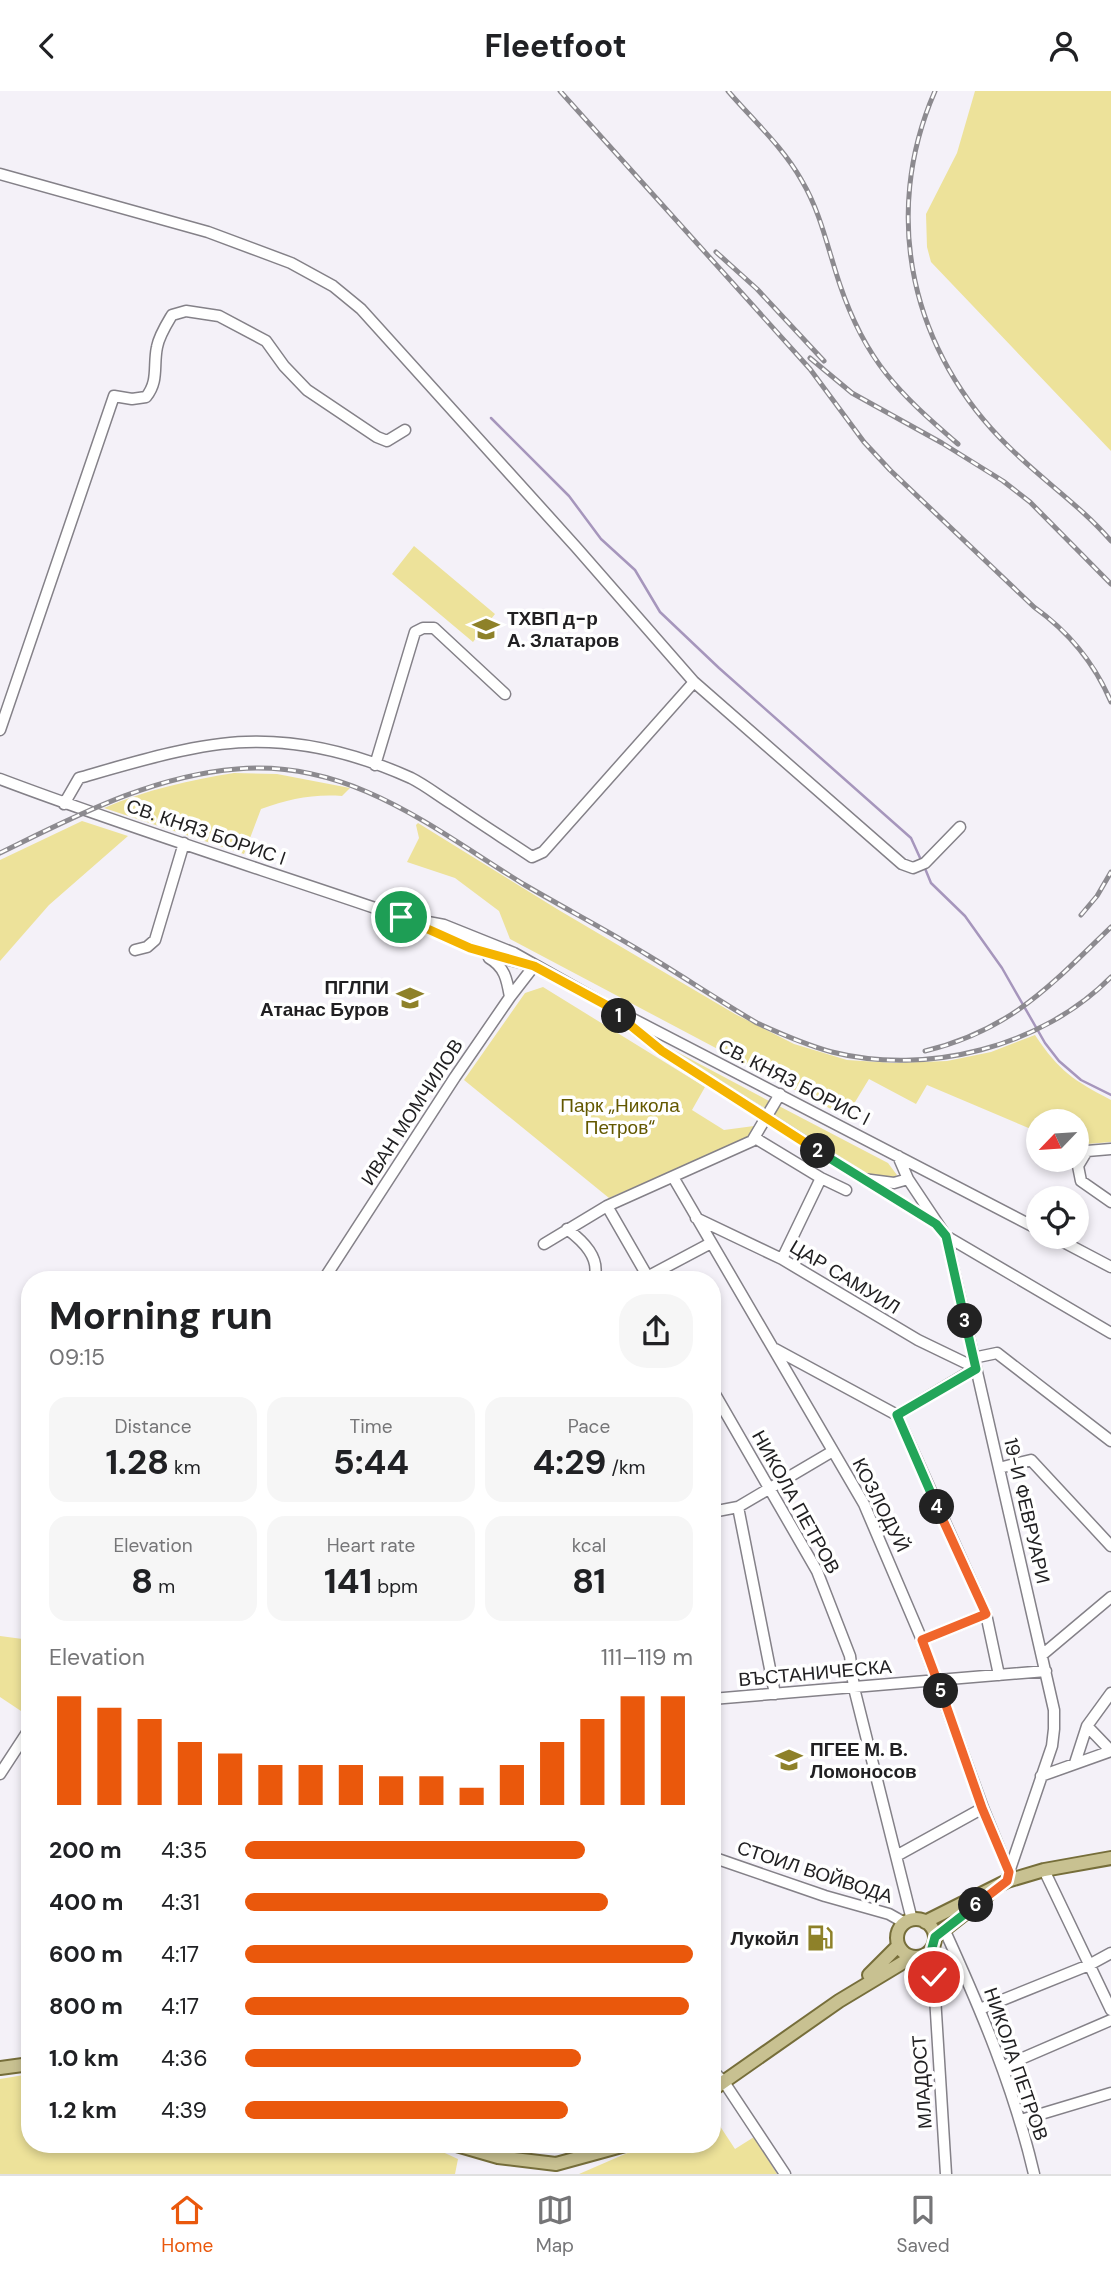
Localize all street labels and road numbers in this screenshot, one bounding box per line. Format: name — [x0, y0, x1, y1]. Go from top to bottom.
street label: СВ. КНЯЗ БОРИС I — [123, 793, 289, 871]
street label: СВ. КНЯЗ БОРИС I — [714, 1033, 874, 1131]
street label: ИВАН МОМЧИЛОВ — [355, 1034, 469, 1190]
street label: ЦАР САМУИЛ — [785, 1234, 905, 1320]
street label: НИКОЛА ПЕТРОВ — [746, 1426, 846, 1578]
street label: 19-И ФЕВРУАРИ — [998, 1436, 1056, 1586]
street label: КОЗЛОДУЙ — [847, 1454, 915, 1556]
street label: ВЪСТАНИЧЕСКА — [737, 1654, 893, 1692]
street label: СТОИЛ ВОЙВОДА — [734, 1835, 896, 1909]
street label: НИКОЛА ПЕТРОВ — [978, 1984, 1054, 2144]
street label: МЛАДОСТ — [906, 2034, 938, 2130]

